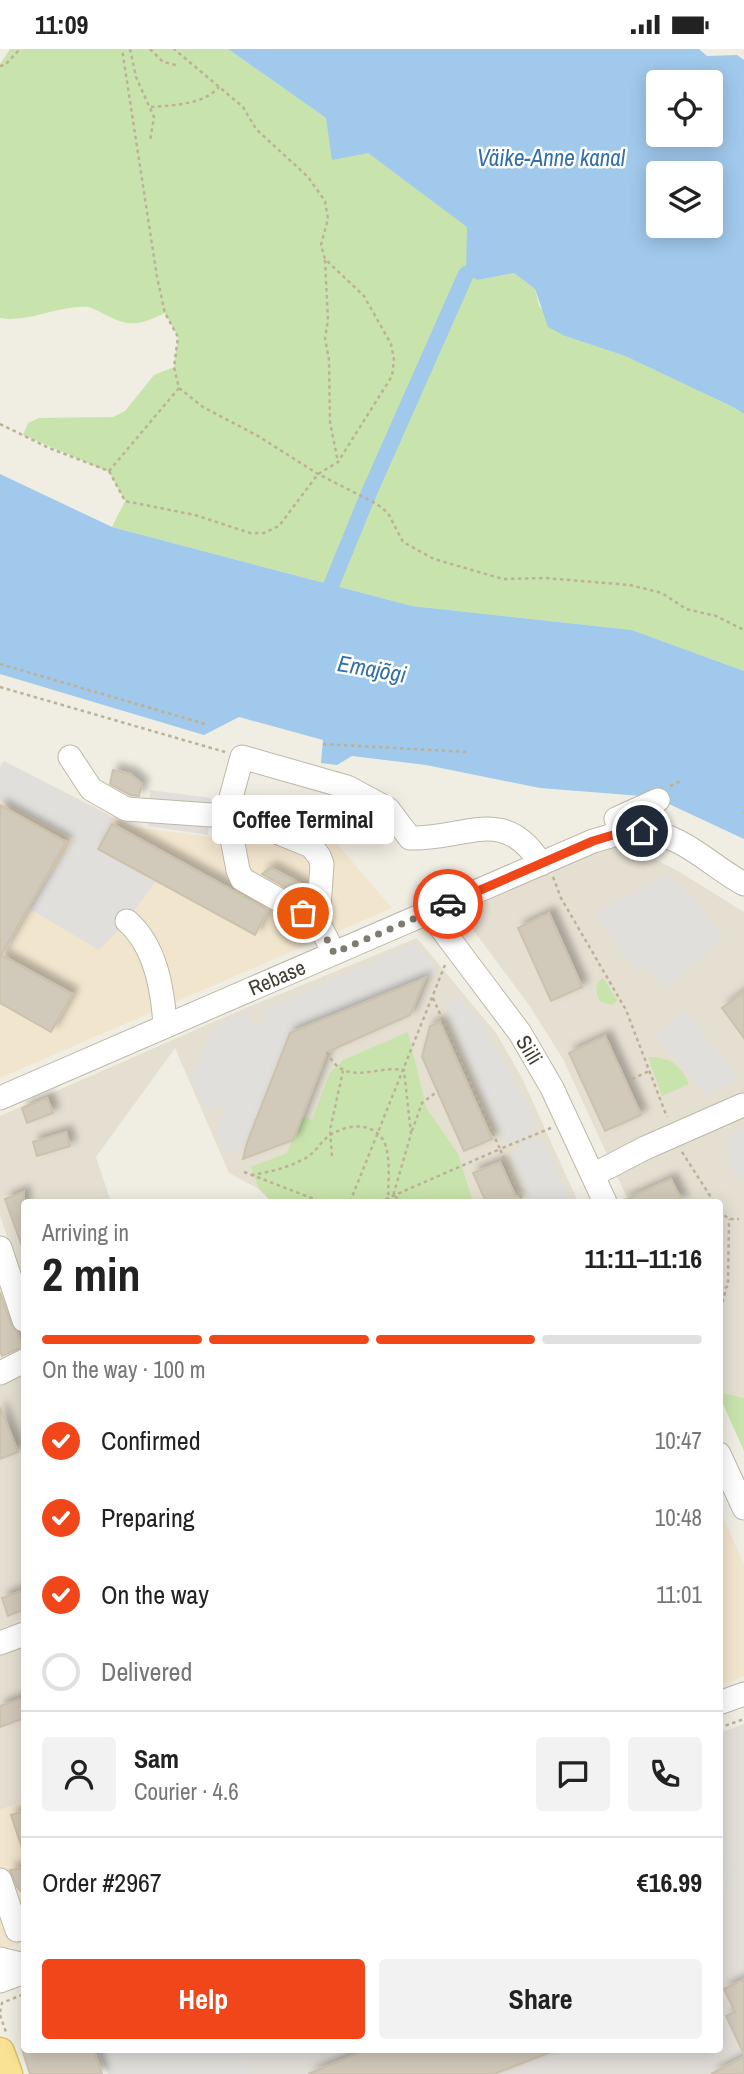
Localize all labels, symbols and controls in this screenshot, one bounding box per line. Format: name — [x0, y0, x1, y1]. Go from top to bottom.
text: 11:09 — [35, 7, 88, 42]
map controls — [646, 70, 723, 238]
button: locate — [646, 70, 723, 147]
water label: Väike-Anne kanal — [477, 142, 626, 173]
button: layers — [646, 161, 723, 238]
water label: Emajõgi — [335, 647, 410, 690]
callout: Coffee Terminal — [212, 794, 394, 843]
pin — [612, 801, 672, 861]
text: Coffee Terminal — [232, 804, 374, 835]
icon: home — [623, 812, 661, 850]
courier — [413, 869, 483, 939]
pin — [273, 883, 333, 943]
icon: car — [429, 885, 467, 923]
icon: bag — [284, 894, 322, 932]
street label: Rebase — [244, 953, 310, 1002]
street label: Siili — [509, 1030, 550, 1070]
text: Arriving in — [42, 1217, 129, 1248]
text: 11:11–11:16 — [585, 1241, 702, 1276]
text: 2 min — [42, 1243, 141, 1305]
text: On the way · 100 m — [42, 1354, 206, 1385]
icon: check — [42, 1422, 80, 1460]
text: Confirmed — [101, 1423, 201, 1458]
text: 10:47 — [655, 1425, 702, 1456]
icon: check — [42, 1499, 80, 1537]
text: Preparing — [101, 1500, 195, 1535]
text: 10:48 — [655, 1502, 702, 1533]
icon: check — [42, 1576, 80, 1614]
text: On the way — [101, 1577, 209, 1612]
text: 11:01 — [656, 1579, 702, 1610]
text: Delivered — [101, 1654, 192, 1689]
button: person — [42, 1737, 116, 1811]
button: chat — [536, 1737, 610, 1811]
button: phone — [628, 1737, 702, 1811]
text: Sam — [134, 1741, 179, 1776]
text: Courier · 4.6 — [134, 1776, 239, 1807]
text: Order #2967 — [42, 1865, 162, 1900]
text: €16.99 — [637, 1865, 702, 1900]
button: Help — [42, 1959, 365, 2039]
button: Share — [379, 1959, 702, 2039]

